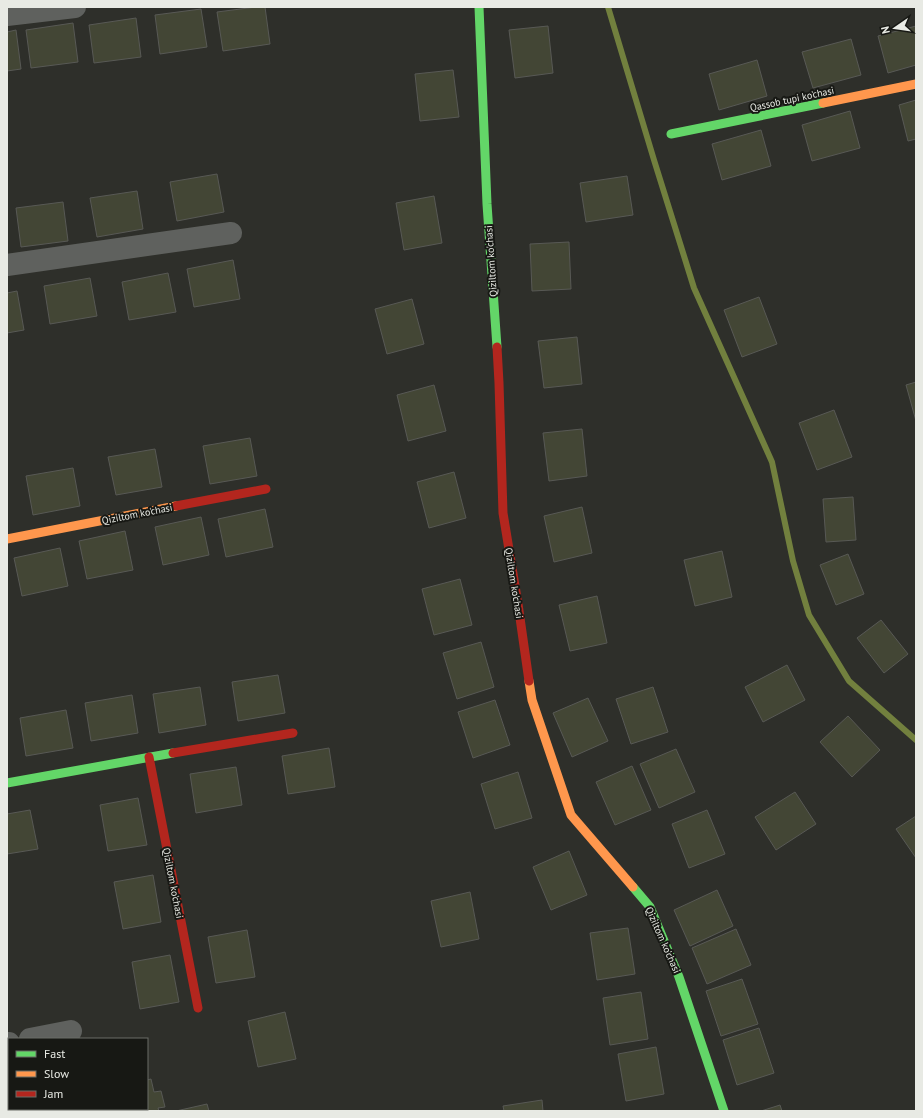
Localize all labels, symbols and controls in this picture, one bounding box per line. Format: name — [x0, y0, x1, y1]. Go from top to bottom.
north arrow — [875, 8, 915, 48]
text: N — [878, 25, 893, 35]
street label: Qassob tupi ko'chasi — [749, 84, 835, 114]
street label: Qiziltom ko'chasi — [482, 225, 500, 297]
street label: Qiziltom ko'chasi — [101, 501, 173, 527]
street label: Qiziltom ko'chasi — [502, 547, 526, 619]
street label: Qiziltom ko'chasi — [160, 847, 186, 919]
street label: Qiziltom ko'chasi — [643, 905, 683, 975]
legend — [8, 1038, 148, 1110]
text: Fast — [44, 1046, 65, 1061]
text: Slow — [44, 1066, 69, 1081]
text: Jam — [43, 1086, 63, 1101]

